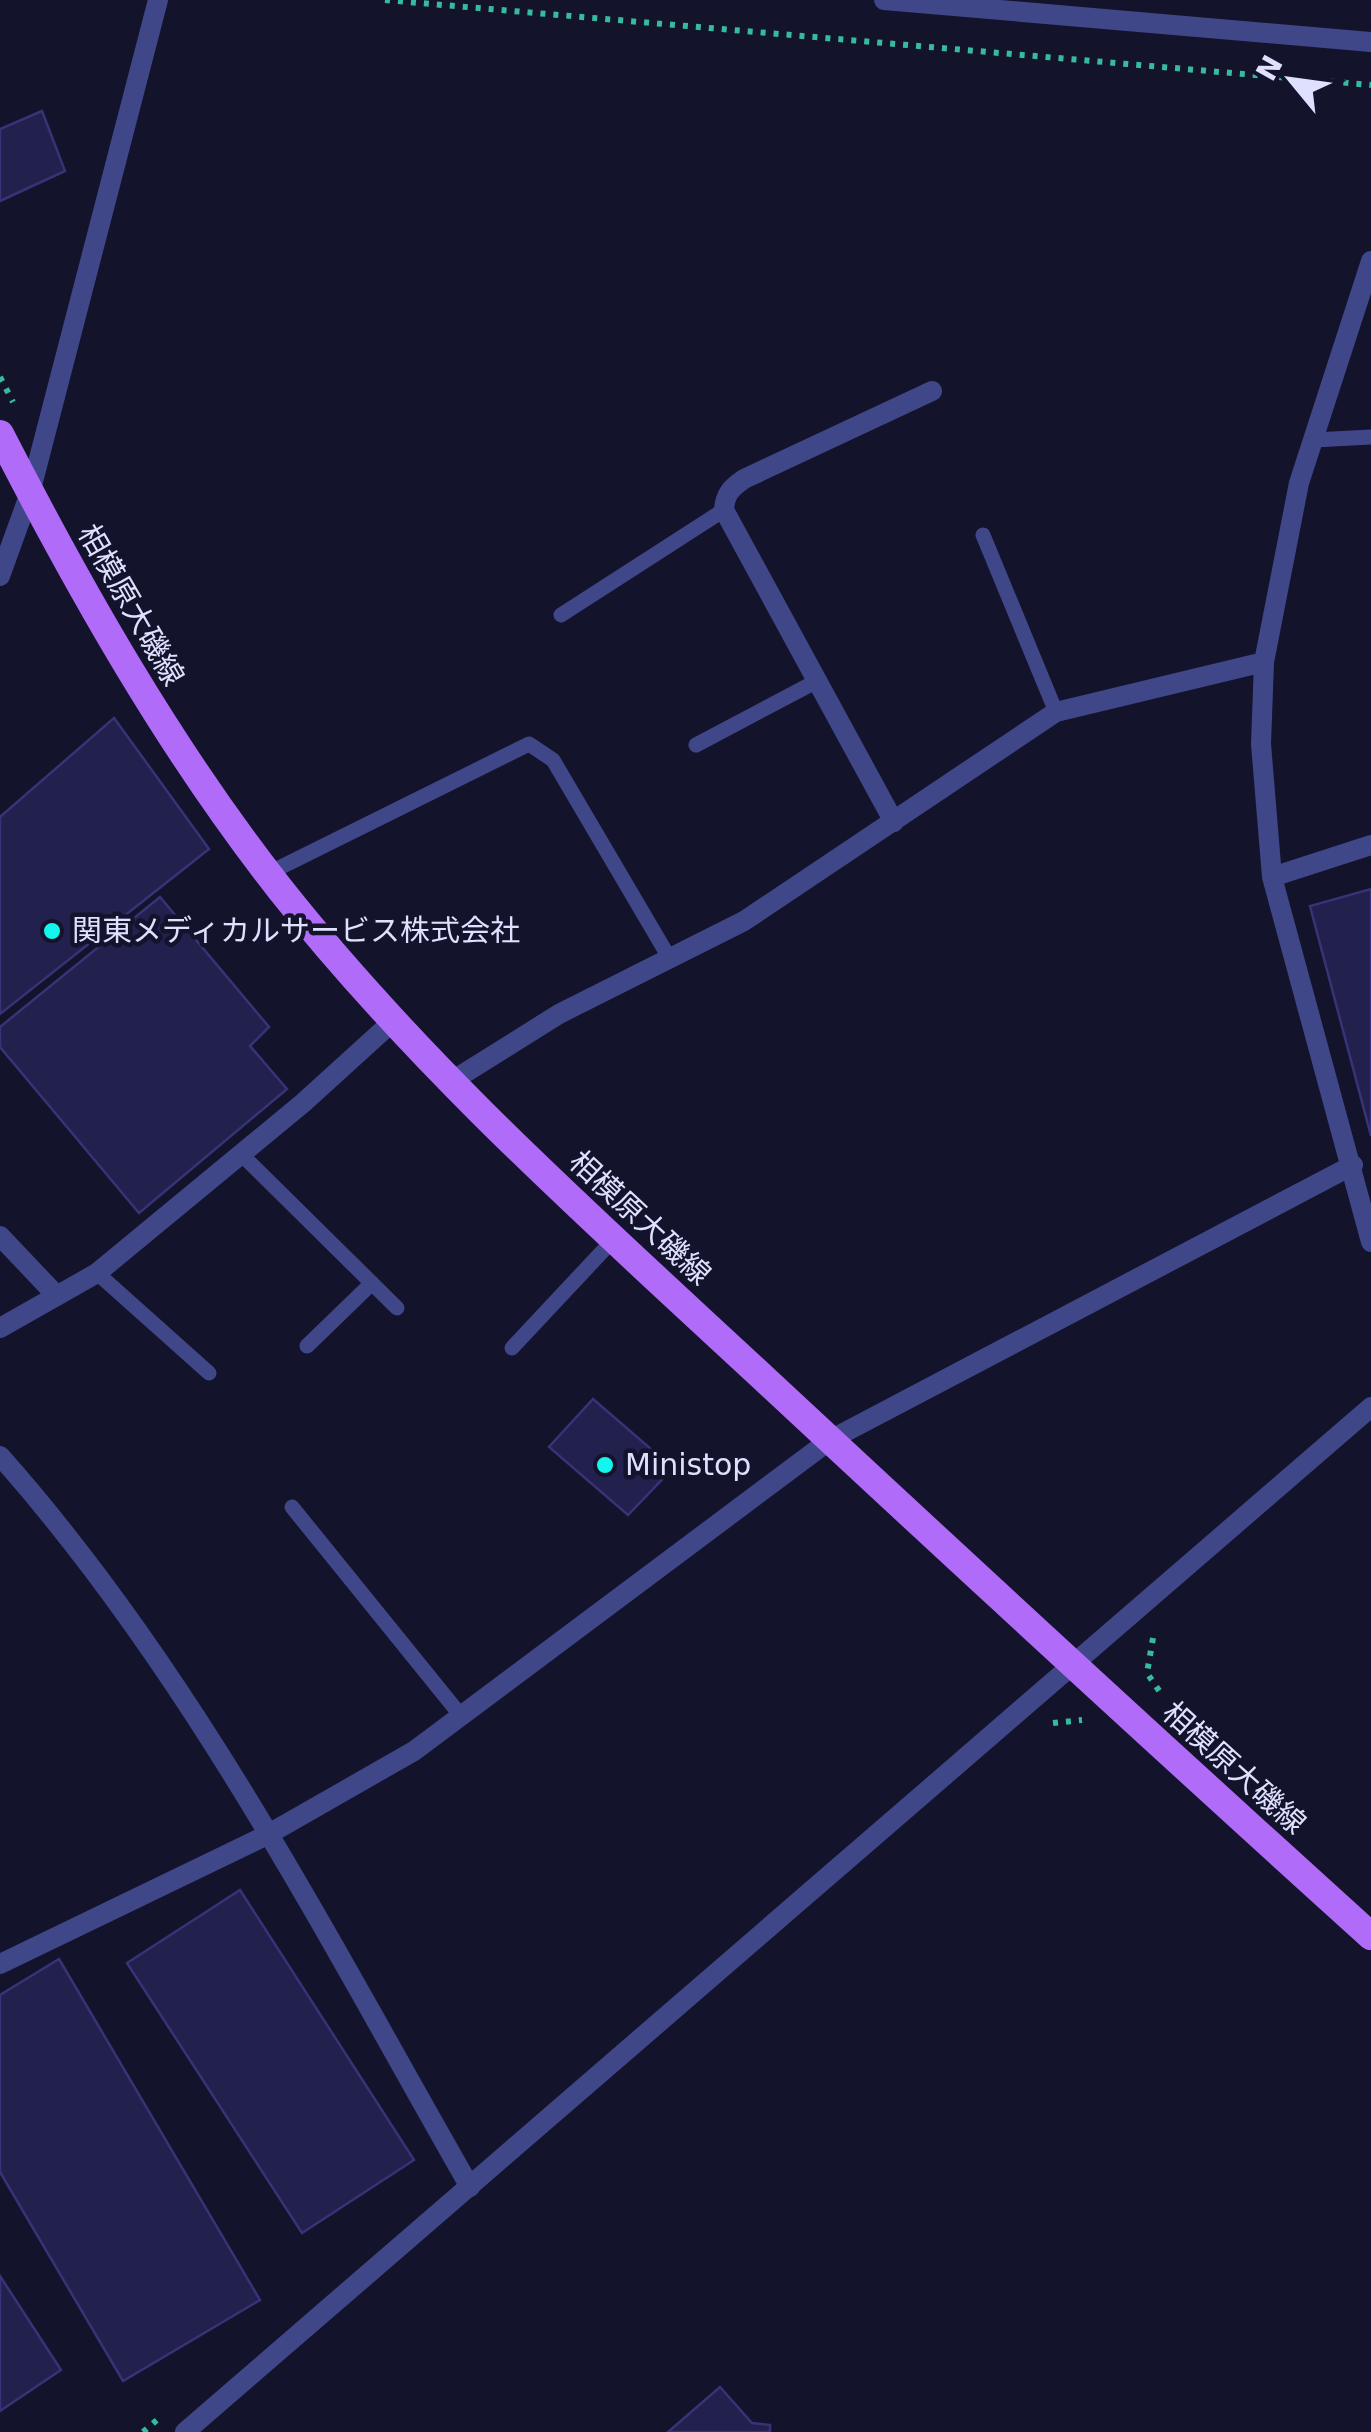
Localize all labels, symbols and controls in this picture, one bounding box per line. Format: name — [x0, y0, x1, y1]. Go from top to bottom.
north arrow — [1241, 30, 1341, 130]
text: N — [1249, 50, 1290, 86]
street label: 相模原大磯線 — [71, 518, 192, 691]
place label: 関東メディカルサービス株式会社 — [72, 913, 520, 948]
marker: 関東メディカルサービス株式会社 — [41, 920, 63, 942]
street label: 相模原大磯線 — [563, 1143, 718, 1292]
place label: Ministop — [625, 1447, 751, 1482]
marker: Ministop — [594, 1454, 616, 1476]
street label: 相模原大磯線 — [1156, 1694, 1313, 1841]

